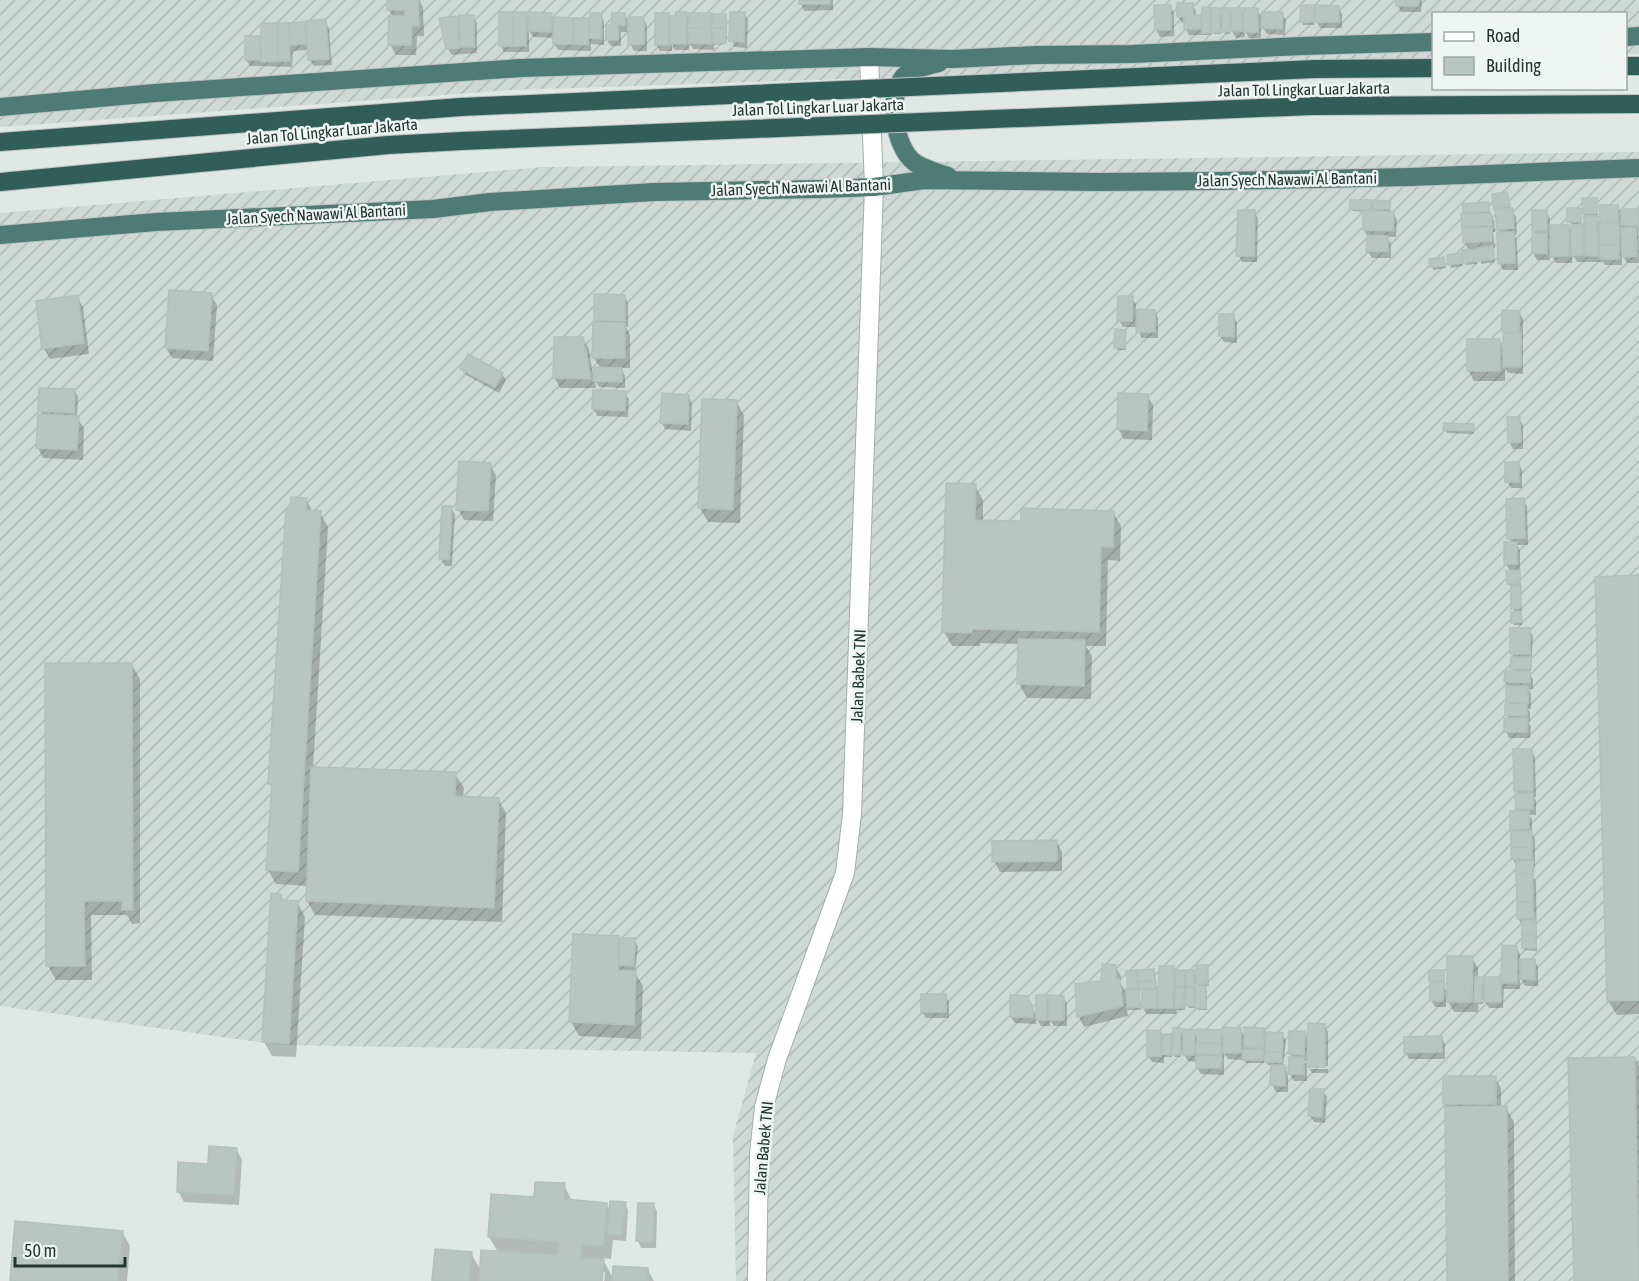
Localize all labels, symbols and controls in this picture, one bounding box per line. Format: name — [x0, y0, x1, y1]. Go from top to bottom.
legend — [1432, 12, 1627, 90]
text: Road — [1486, 25, 1520, 46]
text: Building — [1486, 55, 1541, 76]
street label: Jalan Tol Lingkar Luar Jakarta — [1218, 79, 1390, 100]
street label: Jalan Tol Lingkar Luar Jakarta — [732, 95, 904, 120]
street label: Jalan Tol Lingkar Luar Jakarta — [246, 115, 419, 148]
street label: Jalan Syech Nawawi Al Bantani — [1197, 168, 1377, 191]
street label: Jalan Syech Nawawi Al Bantani — [711, 175, 891, 200]
street label: Jalan Syech Nawawi Al Bantani — [226, 200, 406, 229]
street label: Jalan Babek TNI — [847, 629, 869, 723]
street label: Jalan Babek TNI — [750, 1100, 776, 1196]
scale bar — [15, 1230, 124, 1268]
text: 50 m — [24, 1240, 56, 1261]

